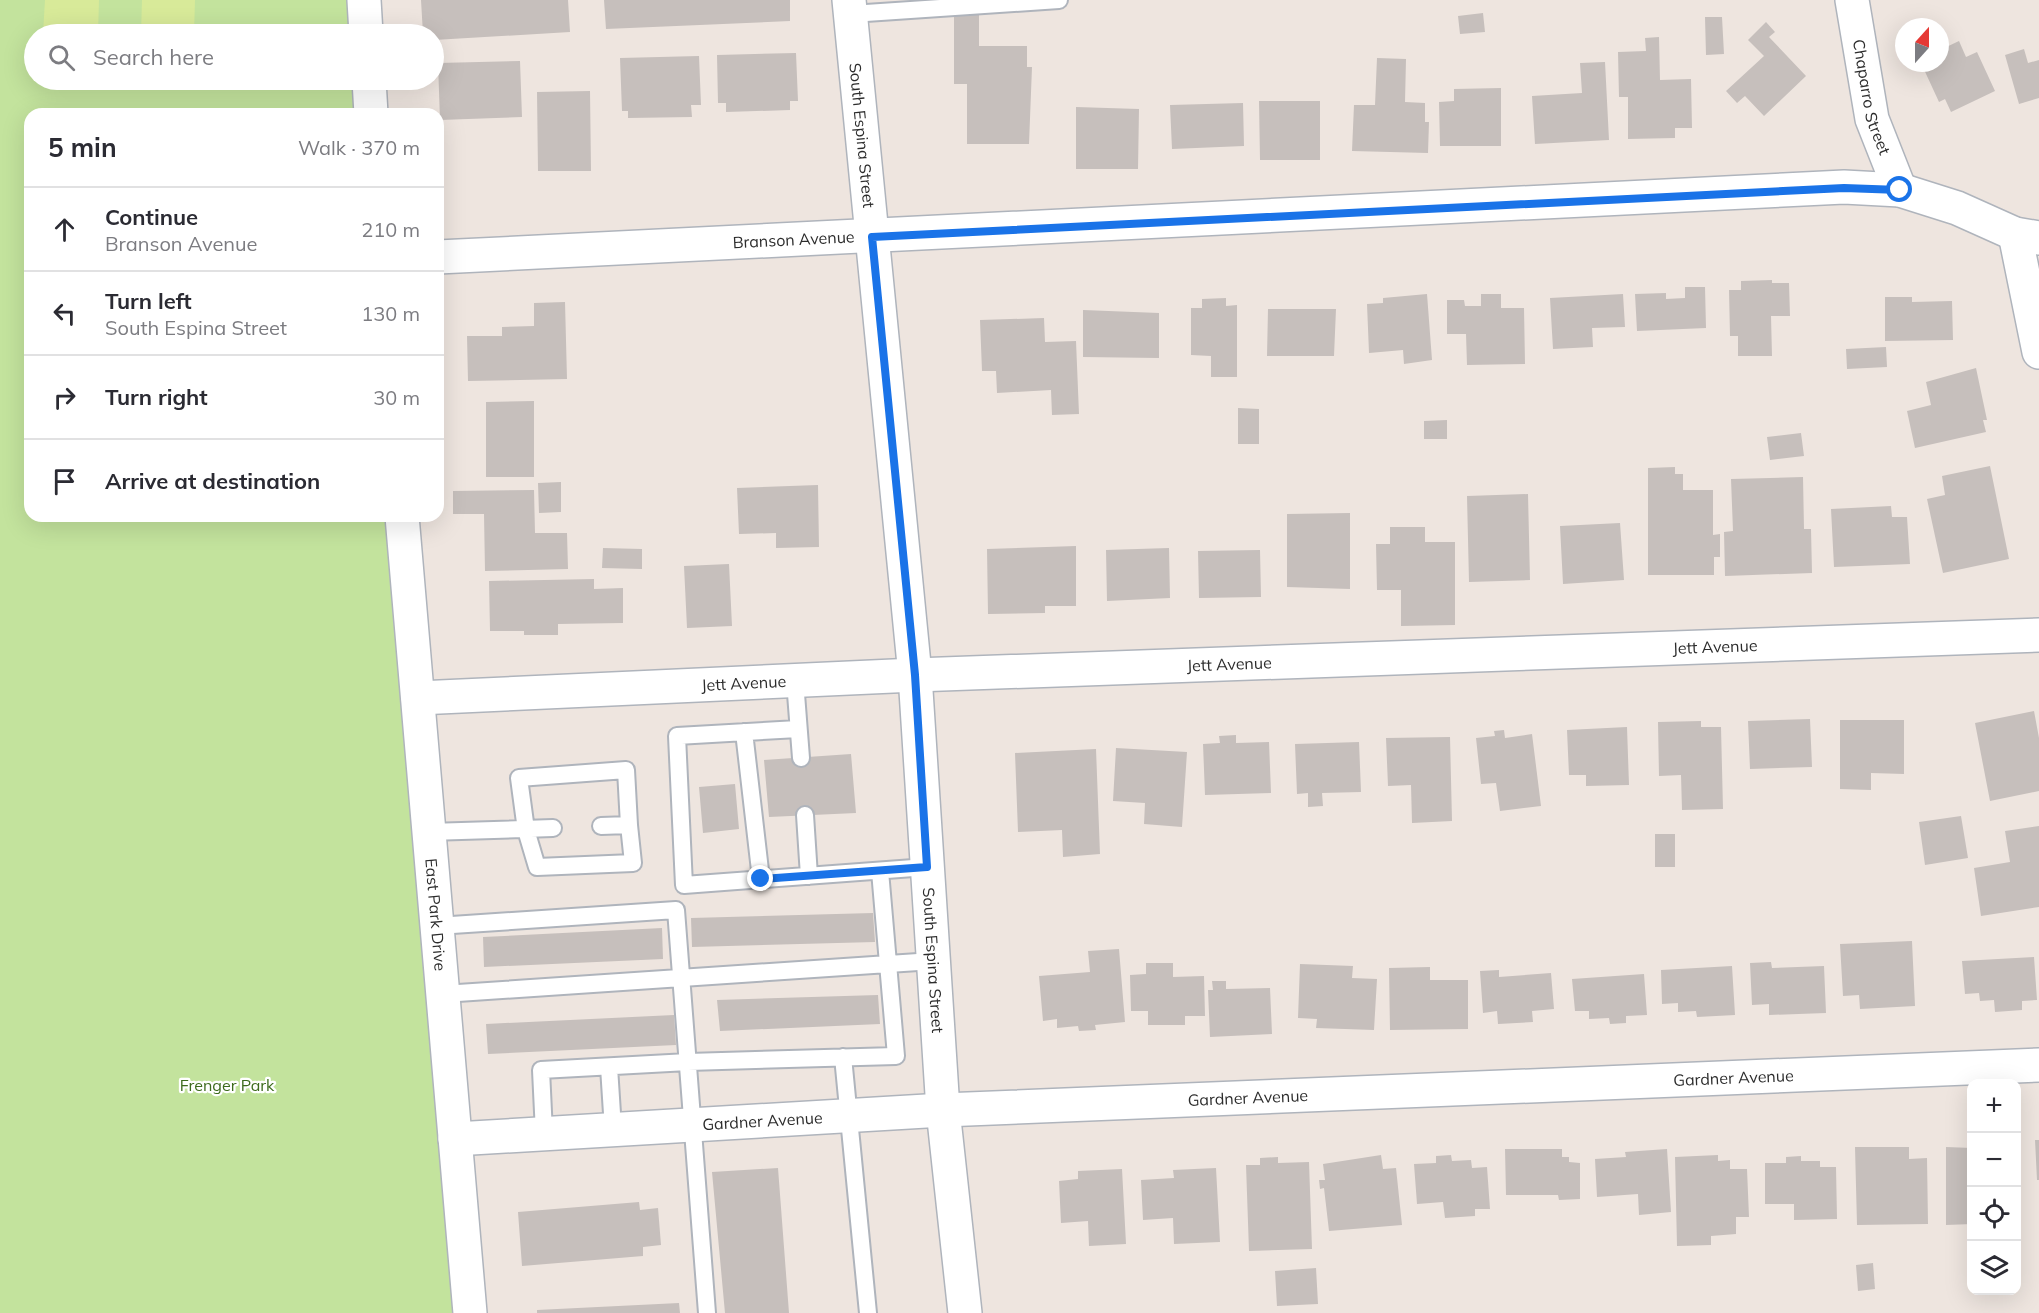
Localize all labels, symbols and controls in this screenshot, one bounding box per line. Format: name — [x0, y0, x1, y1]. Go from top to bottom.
north arrow — [1895, 18, 1949, 72]
search box — [24, 24, 444, 90]
street label: Chaparro Street — [1849, 38, 1895, 158]
icon: search — [45, 41, 78, 74]
text: Search here — [93, 43, 214, 71]
street label: South Espina Street — [845, 62, 879, 209]
text: 5 min — [48, 131, 117, 164]
text: Walk · 370 m — [298, 135, 420, 160]
route start — [1886, 176, 1912, 202]
text: Continue — [105, 203, 198, 231]
icon: ahead — [48, 213, 81, 246]
text: 210 m — [361, 217, 420, 242]
street label: Branson Avenue — [732, 226, 855, 252]
text: Branson Avenue — [105, 231, 257, 256]
text: Turn left — [105, 287, 192, 315]
icon: left — [48, 297, 81, 330]
text: 130 m — [361, 301, 420, 326]
text: South Espina Street — [105, 315, 287, 340]
icon: right — [48, 381, 81, 414]
text: Turn right — [105, 383, 208, 411]
text: 30 m — [373, 385, 420, 410]
icon: arrive — [48, 465, 81, 498]
text: Arrive at destination — [105, 467, 320, 495]
street label: Jett Avenue — [1672, 635, 1758, 658]
street label: Jett Avenue — [1186, 652, 1272, 675]
street label: Jett Avenue — [701, 671, 787, 695]
street label: East Park Drive — [421, 857, 451, 972]
route end — [747, 865, 773, 891]
street label: South Espina Street — [919, 887, 948, 1034]
street label: Gardner Avenue — [1673, 1065, 1794, 1090]
park label: Frenger Park — [180, 1075, 275, 1095]
map controls — [1967, 1079, 2021, 1295]
button: + — [1967, 1079, 2021, 1133]
street label: Gardner Avenue — [1187, 1085, 1309, 1110]
street label: Gardner Avenue — [702, 1107, 823, 1134]
button: − — [1967, 1133, 2021, 1187]
button: locate — [1967, 1187, 2021, 1241]
button: layers — [1967, 1241, 2021, 1295]

